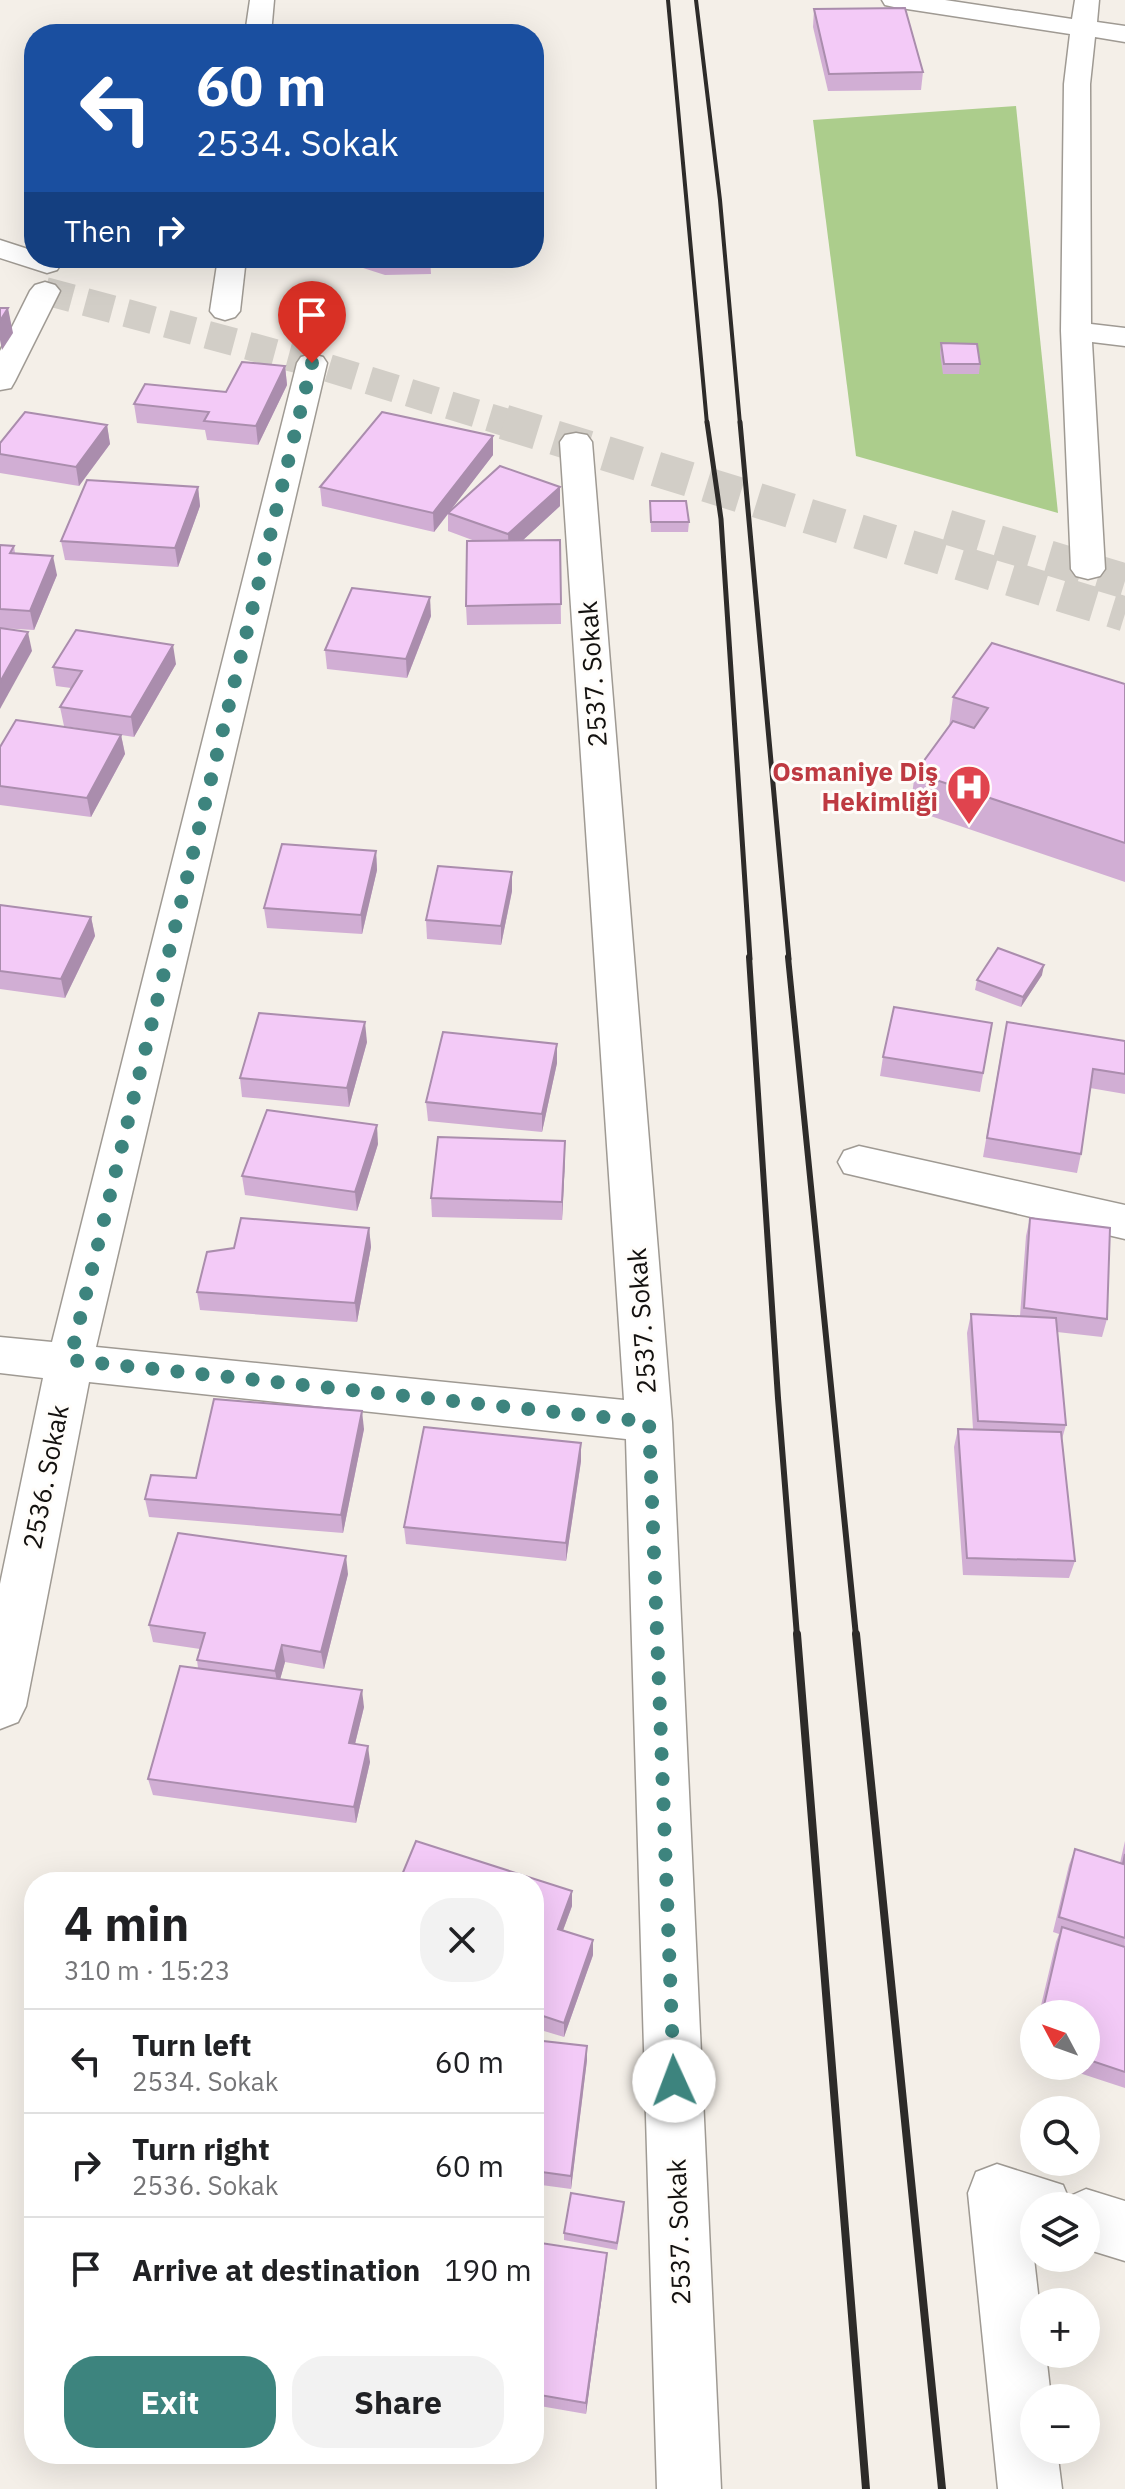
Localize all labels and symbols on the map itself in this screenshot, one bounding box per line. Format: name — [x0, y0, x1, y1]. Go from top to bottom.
pin — [278, 281, 346, 363]
street label: 2537. Sokak — [570, 600, 614, 748]
place label: Osmaniye Diş Hekimliği — [772, 754, 938, 818]
hospital icon: Osmaniye Diş Hekimliği — [945, 763, 993, 826]
street label: 2537. Sokak — [619, 1247, 663, 1395]
street label: 2536. Sokak — [14, 1401, 76, 1552]
north arrow — [1020, 2000, 1100, 2080]
position arrow — [632, 2039, 716, 2123]
street label: 2537. Sokak — [658, 2158, 698, 2306]

